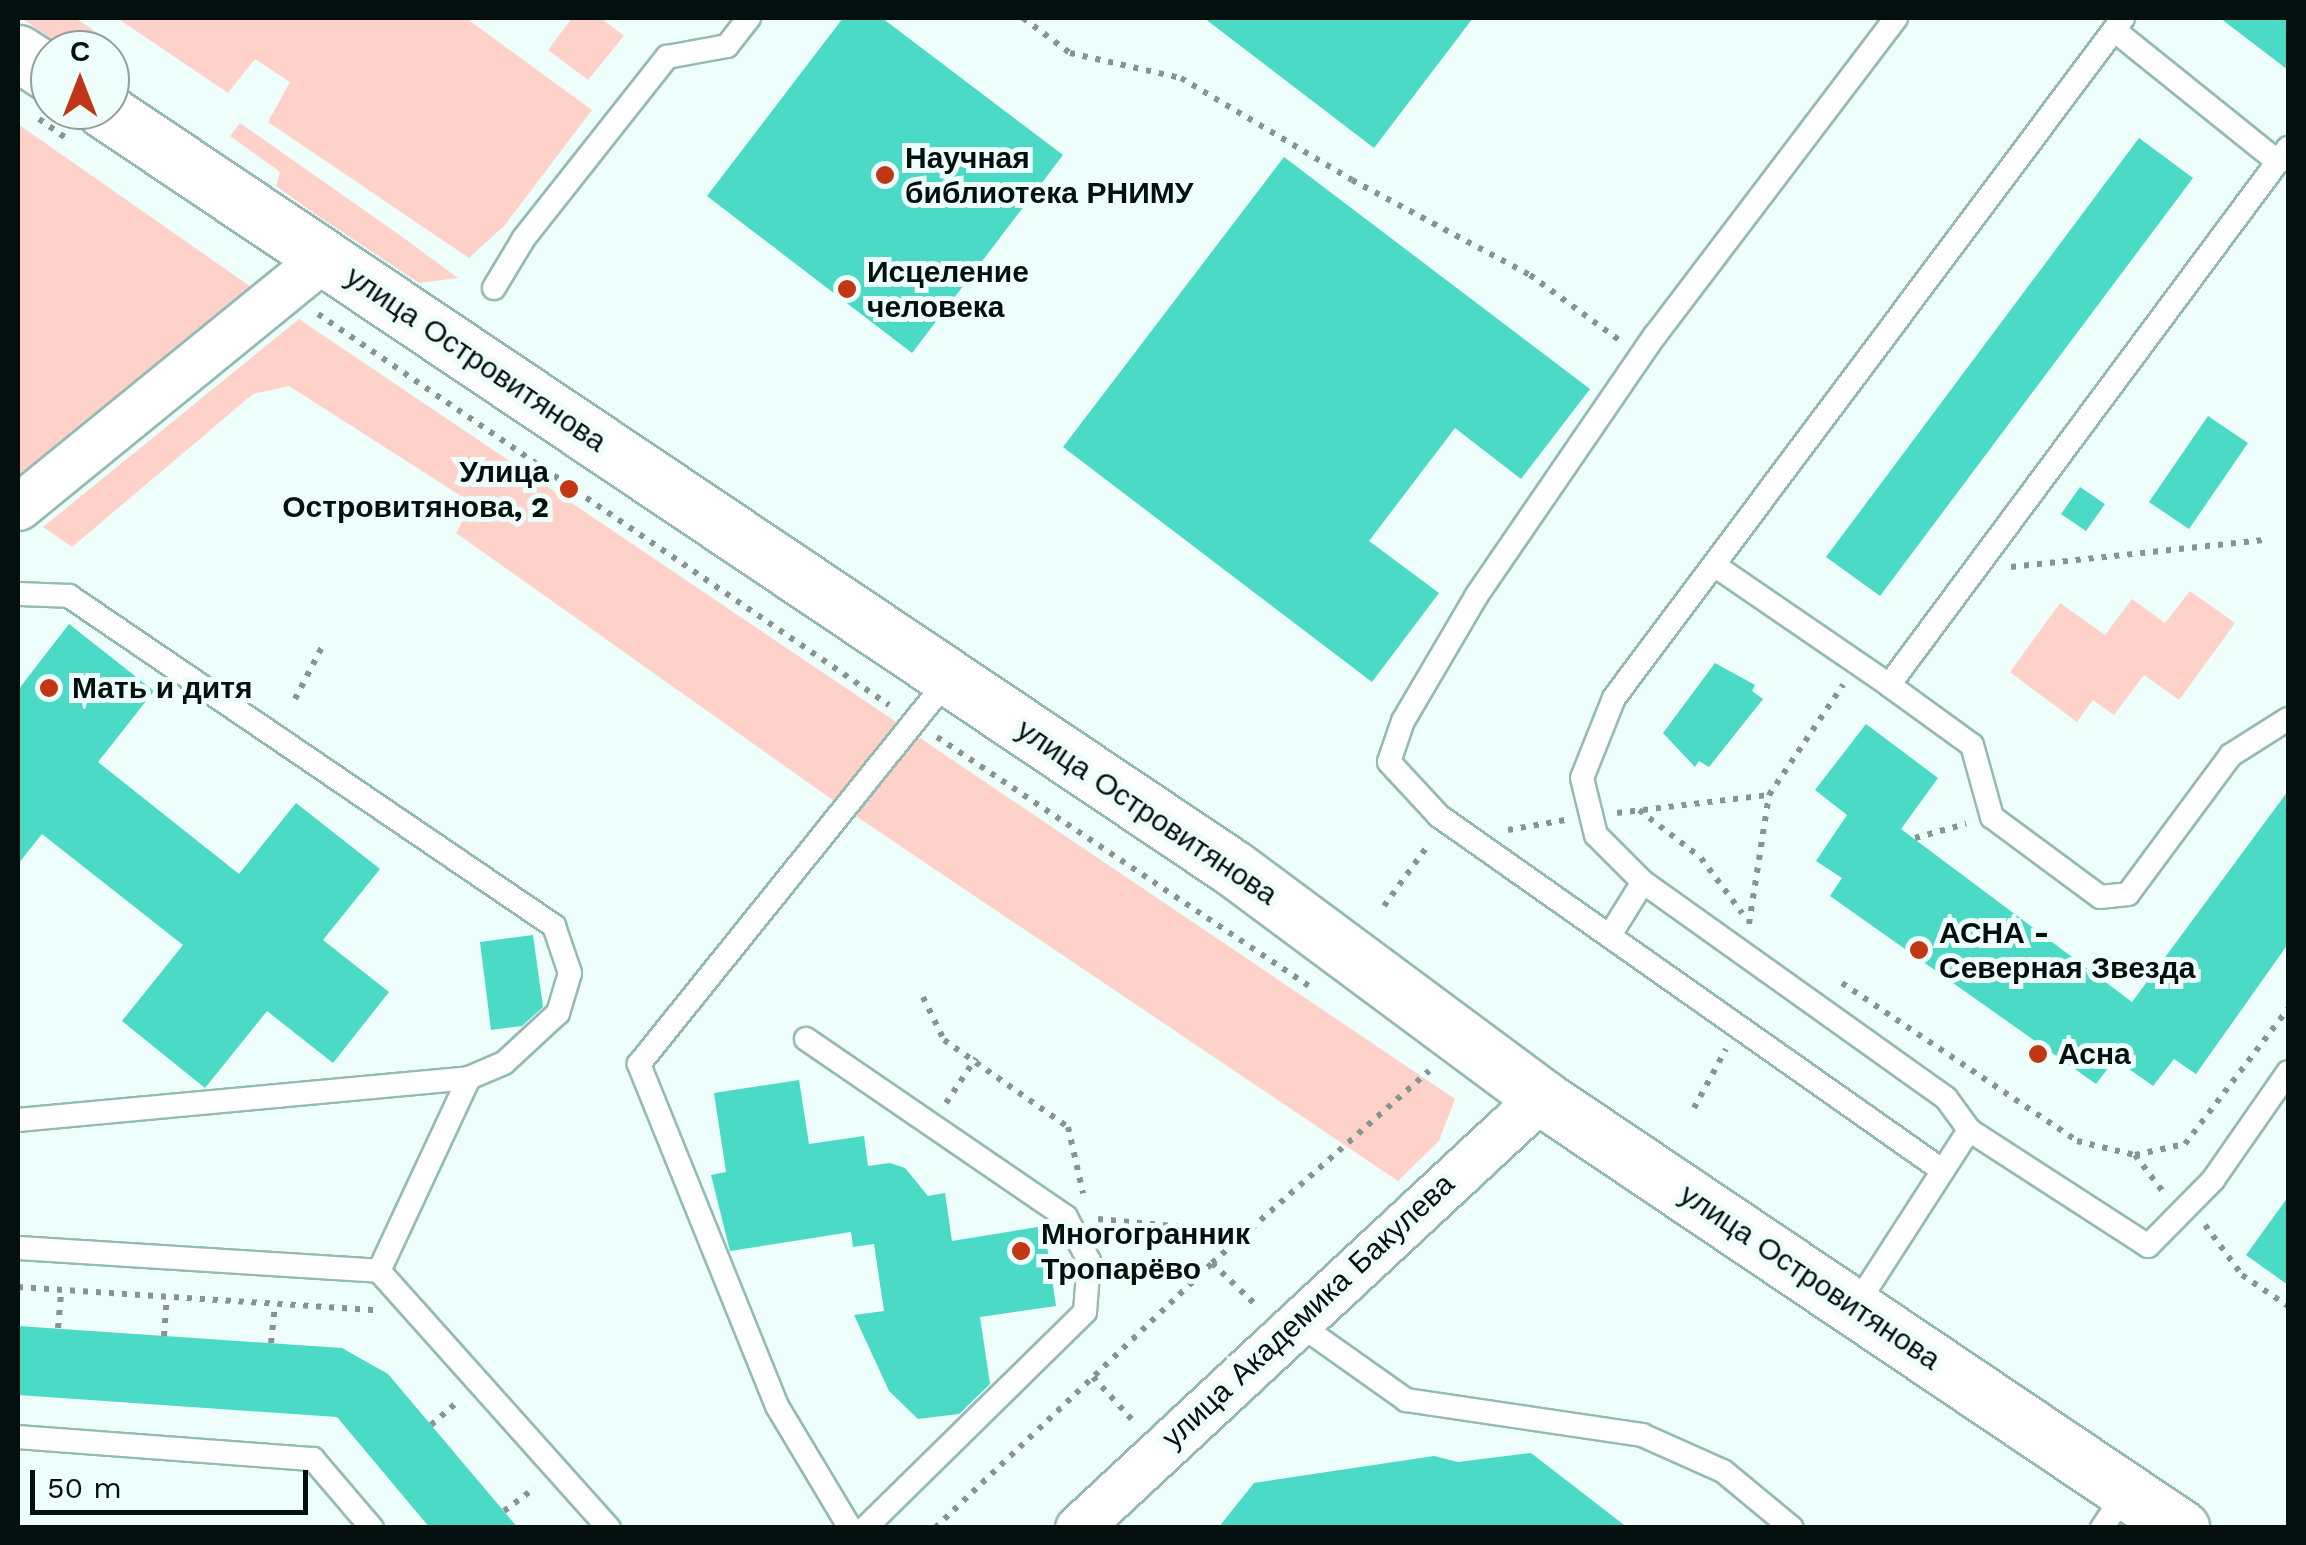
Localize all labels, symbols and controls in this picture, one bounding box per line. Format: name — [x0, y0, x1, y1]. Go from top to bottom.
north arrow — [30, 30, 130, 130]
text: С — [70, 35, 90, 68]
place label: Научная библиотека РНИМУ — [905, 140, 1193, 210]
marker: Научная библиотека РНИМУ — [874, 164, 896, 186]
place label: Исцеление человека — [867, 254, 1029, 324]
street label: улица Островитянова — [339, 258, 613, 460]
marker: Исцеление человека — [836, 278, 858, 300]
place label: Улица Островитянова, 2 — [282, 454, 549, 524]
marker: Улица Островитянова, 2 — [558, 478, 580, 500]
place label: Мать и дитя — [72, 670, 252, 706]
marker: Мать и дитя — [36, 675, 62, 701]
street label: улица Островитянова — [1010, 711, 1284, 913]
place label: АСНА - Северная Звезда — [1939, 915, 2195, 986]
marker: АСНА - Северная Звезда — [1908, 939, 1930, 961]
place label: Асна — [2058, 1036, 2131, 1072]
marker: Асна — [2027, 1043, 2049, 1065]
street label: улица Академика Бакулева — [1155, 1166, 1461, 1456]
street label: улица Островитянова — [1673, 1176, 1947, 1378]
place label: Многогранник Тропарёво — [1041, 1216, 1250, 1286]
marker: Многогранник Тропарёво — [1010, 1240, 1032, 1262]
scale bar — [35, 1450, 312, 1512]
text: 50 m — [47, 1470, 122, 1505]

